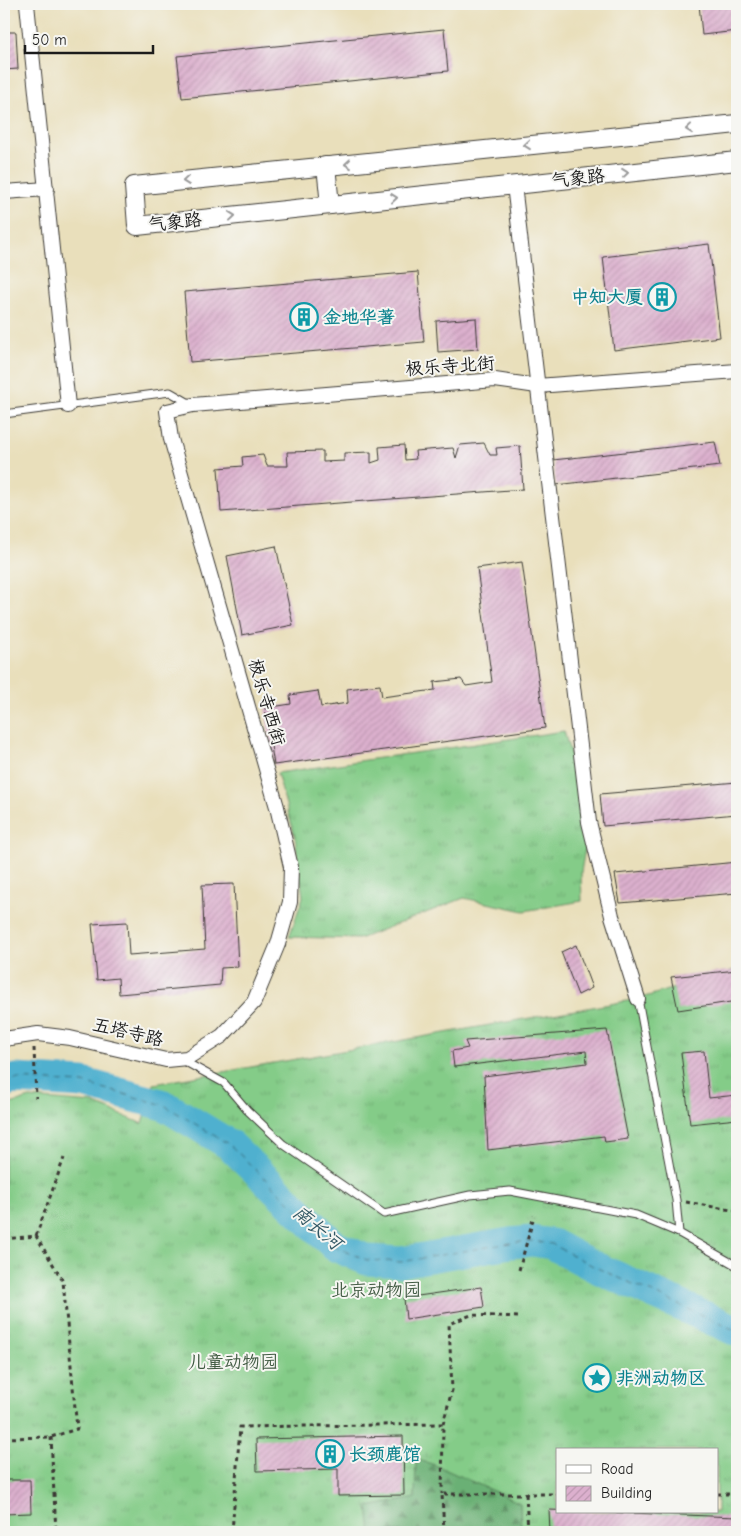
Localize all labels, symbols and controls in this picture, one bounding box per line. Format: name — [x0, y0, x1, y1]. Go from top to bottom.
scale bar — [25, 22, 152, 54]
text: 50 m — [32, 31, 67, 49]
one-way arrow — [684, 123, 692, 134]
one-way arrow — [523, 139, 531, 150]
one-way arrow — [344, 158, 352, 169]
street label: 气象路 — [550, 165, 606, 192]
one-way arrow — [621, 168, 629, 179]
one-way arrow — [182, 175, 190, 186]
one-way arrow — [390, 193, 398, 204]
street label: 气象路 — [147, 209, 203, 236]
one-way arrow — [229, 211, 237, 222]
building icon: 中知大厦 — [647, 282, 677, 312]
place label: 中知大厦 — [571, 287, 643, 308]
building icon: 金地华著 — [289, 302, 319, 332]
place label: 金地华著 — [323, 307, 395, 328]
street label: 极乐寺北街 — [404, 353, 496, 380]
street label: 极乐寺西街 — [244, 656, 289, 748]
street label: 五塔寺路 — [90, 1014, 165, 1051]
water label: 南长河 — [288, 1201, 349, 1256]
park label: 北京动物园 — [331, 1280, 421, 1301]
park label: 儿童动物园 — [188, 1352, 278, 1373]
place icon: 非洲动物区 — [582, 1363, 612, 1393]
place label: 非洲动物区 — [616, 1368, 706, 1389]
building icon: 长颈鹿馆 — [315, 1439, 345, 1469]
place label: 长颈鹿馆 — [349, 1444, 421, 1465]
legend — [556, 1448, 718, 1514]
text: Road — [601, 1460, 633, 1478]
text: Building — [601, 1484, 652, 1502]

